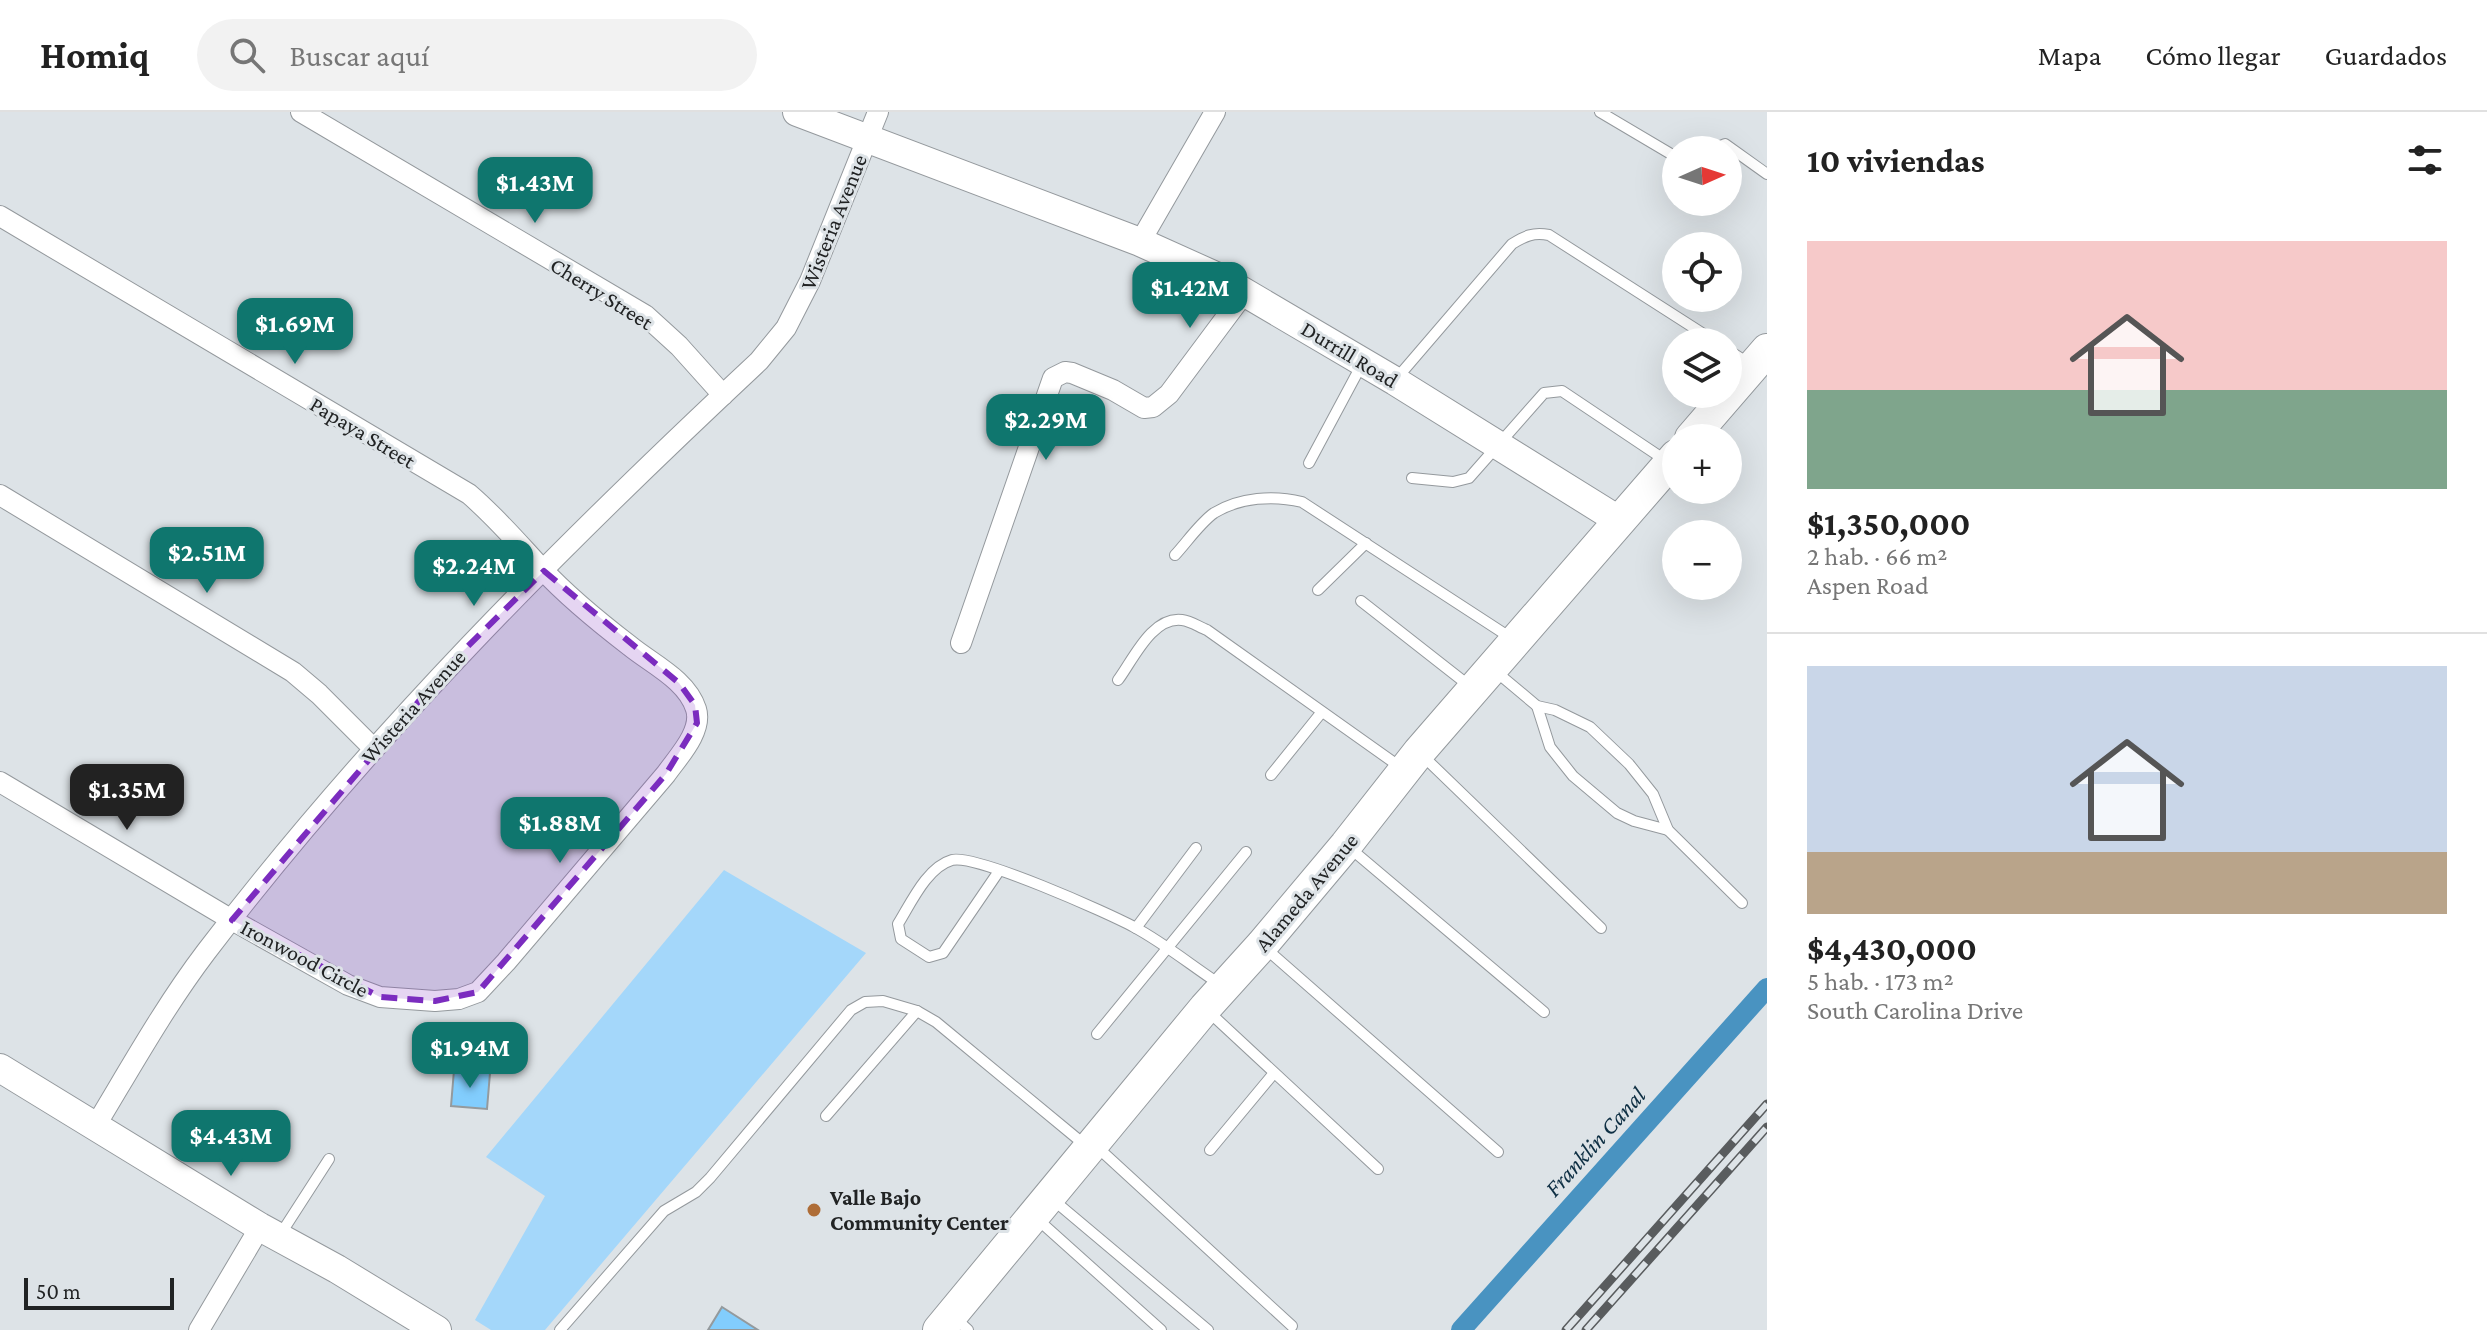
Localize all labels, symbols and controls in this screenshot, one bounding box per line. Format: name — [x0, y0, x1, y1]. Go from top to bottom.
search box — [197, 19, 757, 91]
icon: search — [225, 33, 269, 77]
text: Homiq — [40, 34, 149, 76]
text: Buscar aquí — [289, 39, 429, 72]
text: Mapa — [2038, 40, 2102, 71]
text: Cómo llegar — [2146, 40, 2281, 71]
text: Guardados — [2325, 40, 2447, 71]
north arrow — [1662, 136, 1742, 216]
map controls — [1662, 136, 1742, 600]
icon: filters — [2403, 138, 2447, 182]
text: 10 viviendas — [1807, 142, 1984, 179]
street label: Wisteria Avenue — [795, 151, 872, 294]
pin: $1.43M — [470, 157, 600, 225]
text: $1.43M — [496, 168, 574, 197]
button: locate — [1662, 232, 1742, 312]
street label: Cherry Street — [546, 252, 658, 335]
pin: $1.42M — [1125, 262, 1255, 330]
text: $1.42M — [1150, 273, 1230, 302]
icon: home — [2055, 293, 2199, 437]
pin: $1.69M — [230, 298, 360, 366]
text: $1.69M — [255, 309, 335, 338]
street label: Durrill Road — [1297, 316, 1403, 393]
button: layers — [1662, 328, 1742, 408]
street label: Papaya Street — [306, 391, 421, 474]
pin: $2.29M — [981, 394, 1111, 462]
text: $2.29M — [1004, 405, 1088, 434]
button: + — [1662, 424, 1742, 504]
text: $1,350,000 — [1807, 505, 1971, 542]
button: − — [1662, 520, 1742, 600]
pin: $2.51M — [142, 527, 272, 595]
text: $2.51M — [168, 538, 246, 567]
pin: $2.24M — [409, 540, 539, 608]
text: 2 hab. · 66 m² — [1807, 542, 1948, 571]
text: $2.24M — [432, 551, 516, 580]
text: Aspen Road — [1807, 571, 1929, 600]
street label: Wisteria Avenue — [356, 645, 471, 768]
icon: home — [2055, 718, 2199, 862]
pin: $1.35M — [62, 764, 192, 832]
text: $1.35M — [88, 775, 166, 804]
pin: $1.88M — [495, 797, 625, 865]
text: $1.88M — [519, 808, 601, 837]
street label: Alameda Avenue — [1250, 828, 1363, 956]
street label: Ironwood Circle — [237, 914, 373, 1003]
text: $4,430,000 — [1807, 930, 1977, 967]
text: 5 hab. · 173 m² — [1807, 967, 1954, 996]
text: South Carolina Drive — [1807, 996, 2023, 1025]
pin: $1.94M — [405, 1022, 535, 1090]
text: $1.94M — [430, 1033, 510, 1062]
water label: Franklin Canal — [1539, 1081, 1651, 1202]
pin: $4.43M — [166, 1110, 296, 1178]
text: $4.43M — [190, 1121, 272, 1150]
place label: Valle Bajo Community Center — [829, 1185, 1009, 1235]
marker: Valle Bajo Community Center — [805, 1201, 823, 1219]
scale bar — [24, 1274, 174, 1310]
text: 50 m — [36, 1279, 81, 1304]

